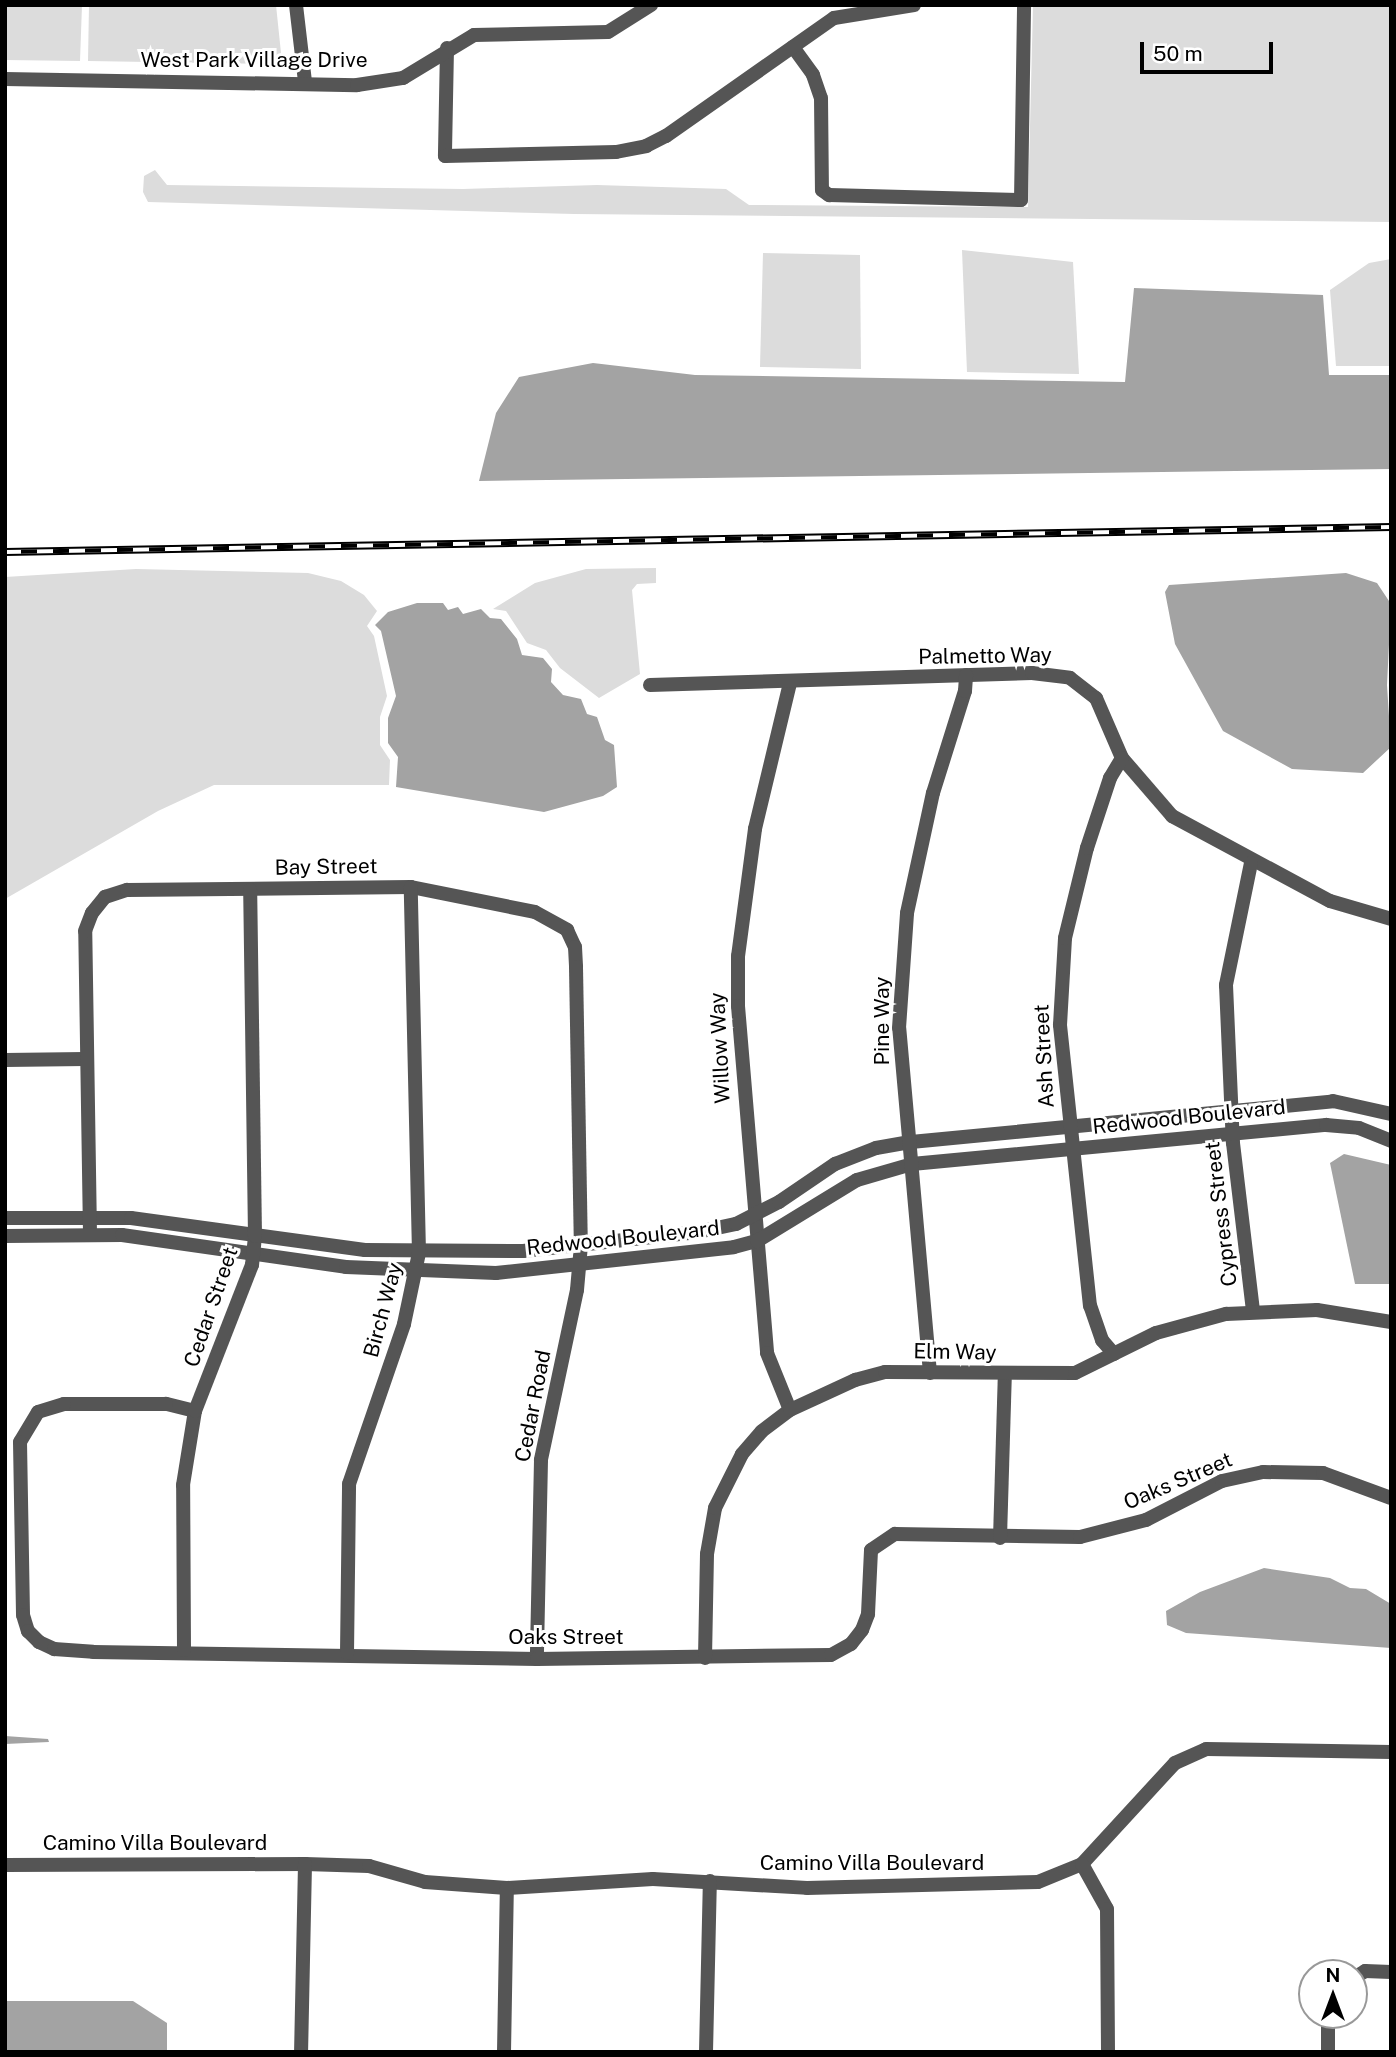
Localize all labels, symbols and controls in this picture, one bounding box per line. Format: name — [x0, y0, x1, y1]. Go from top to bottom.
scale bar — [1144, 28, 1277, 72]
text: 50 m — [1153, 41, 1203, 66]
street label: West Park Village Drive — [140, 47, 368, 73]
street label: Palmetto Way — [918, 642, 1052, 670]
street label: Bay Street — [274, 854, 378, 880]
street label: Pine Way — [869, 976, 895, 1066]
street label: Willow Way — [704, 991, 736, 1105]
street label: Ash Street — [1029, 1004, 1059, 1108]
street label: Redwood Boulevard — [1091, 1094, 1287, 1140]
street label: Cypress Street — [1200, 1140, 1242, 1288]
street label: Redwood Boulevard — [525, 1215, 721, 1261]
street label: Cedar Street — [179, 1244, 243, 1370]
street label: Birch Way — [358, 1260, 408, 1360]
street label: Elm Way — [913, 1339, 997, 1365]
street label: Cedar Road — [510, 1348, 556, 1464]
street label: Oaks Street — [1120, 1447, 1236, 1515]
street label: Oaks Street — [508, 1624, 624, 1650]
street label: Camino Villa Boulevard — [42, 1830, 268, 1856]
street label: Camino Villa Boulevard — [759, 1850, 985, 1876]
north arrow — [1298, 1959, 1368, 2029]
text: N — [1326, 1964, 1340, 1986]

